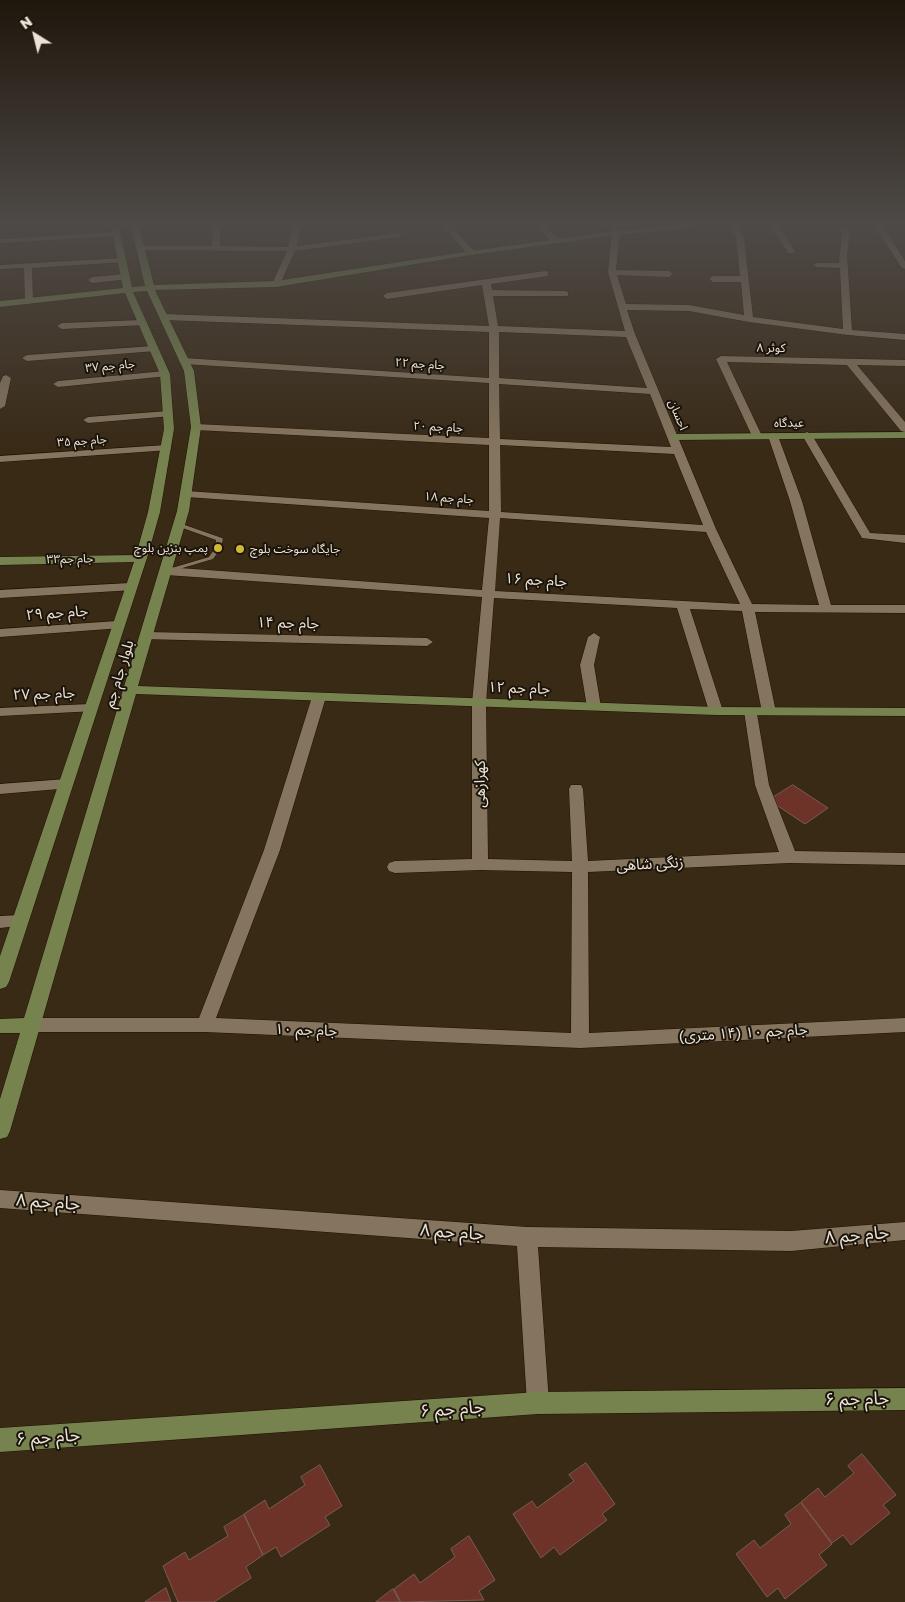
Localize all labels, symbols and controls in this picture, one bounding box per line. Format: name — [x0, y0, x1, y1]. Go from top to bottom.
north arrow — [10, 10, 60, 60]
text: N — [17, 12, 35, 32]
street label: کوثر ۸ — [756, 341, 786, 355]
street label: جام جم ۲۲ — [395, 355, 445, 373]
street label: جام جم ۳۷ — [85, 357, 135, 375]
street label: احسان — [665, 398, 691, 432]
street label: عیدگاه — [774, 416, 804, 430]
street label: جام جم ۲۰ — [413, 419, 463, 435]
street label: جام جم ۳۵ — [57, 432, 107, 450]
street label: جام جم ۱۸ — [424, 489, 474, 507]
place label: پمپ بنزین بلوچ — [134, 541, 208, 555]
marker: پمپ بنزین بلوچ — [212, 542, 224, 554]
place label: جایگاه سوخت بلوچ — [250, 542, 340, 556]
marker: جایگاه سوخت بلوچ — [234, 543, 246, 555]
street label: جام جم۳۳ — [46, 551, 94, 567]
street label: جام جم ۱۶ — [504, 569, 568, 591]
street label: جام جم ۲۹ — [25, 602, 89, 624]
street label: جام جم ۱۴ — [257, 613, 319, 633]
street label: بلوار جام جم — [100, 638, 138, 710]
street label: جام جم ۱۲ — [488, 678, 550, 698]
street label: جام جم ۲۷ — [13, 684, 75, 704]
street label: کهرازهی — [471, 760, 489, 808]
street label: زنگی شاهی — [616, 853, 684, 875]
street label: جام جم ۱۰ — [275, 1020, 337, 1040]
street label: جام جم ۱۰ (۱۴ متری) — [678, 1021, 808, 1045]
street label: جام جم ۸ — [15, 1189, 81, 1215]
street label: جام جم ۸ — [419, 1219, 485, 1245]
street label: جام جم ۸ — [824, 1221, 890, 1249]
street label: جام جم ۶ — [825, 1388, 889, 1410]
street label: جام جم ۶ — [419, 1396, 485, 1422]
street label: جام جم ۶ — [15, 1424, 81, 1450]

